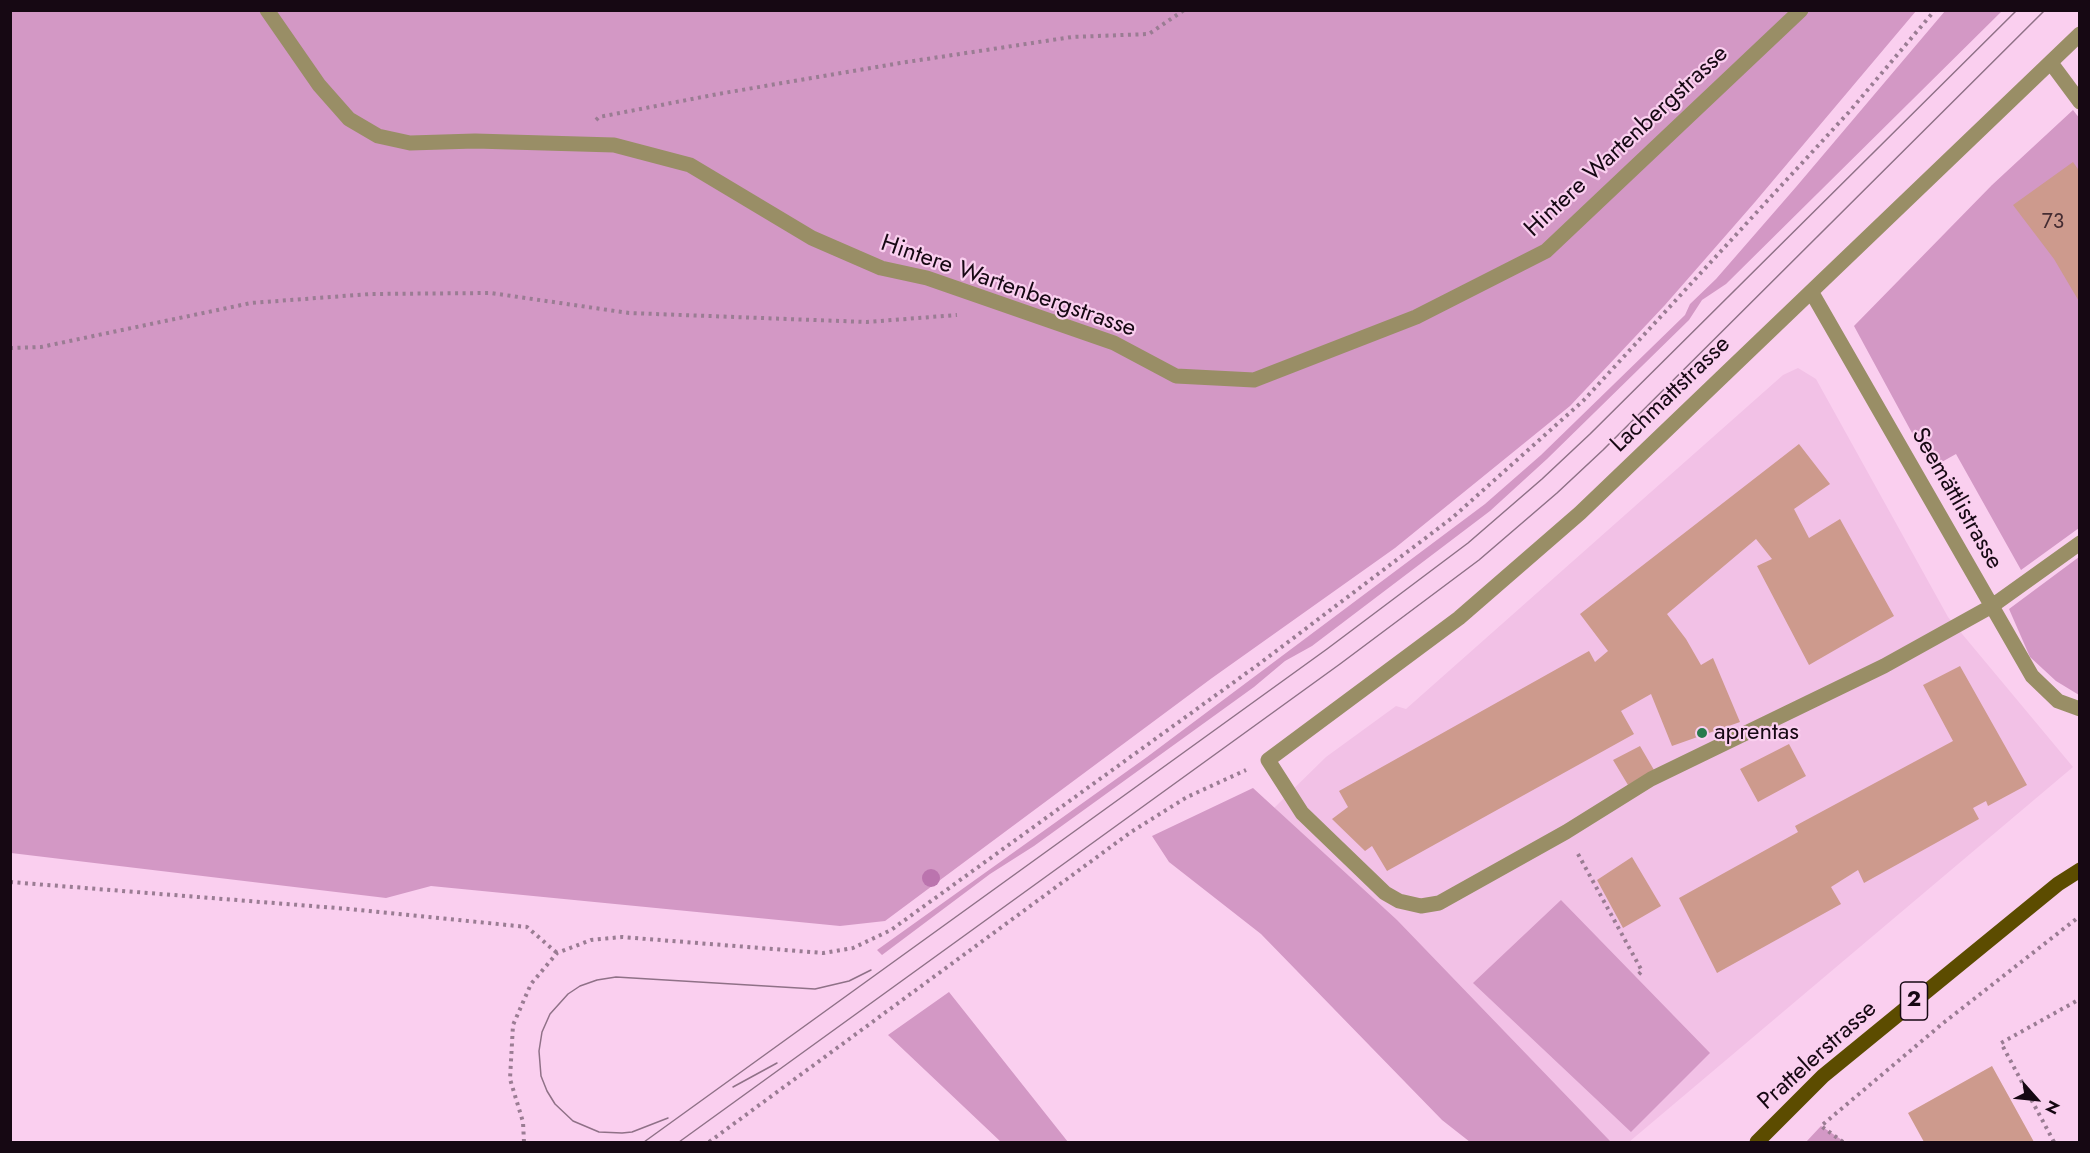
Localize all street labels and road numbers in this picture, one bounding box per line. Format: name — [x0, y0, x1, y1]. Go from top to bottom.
street label: Hintere Wartenbergstrasse — [1519, 40, 1735, 244]
street label: Hintere Wartenbergstrasse — [877, 230, 1139, 344]
street label: Lachmattstrasse — [1605, 331, 1737, 459]
street label: Seemättlistrasse — [1904, 423, 2008, 575]
road number: 2 — [1900, 982, 1928, 1020]
street label: Prattelerstrasse — [1753, 995, 1883, 1117]

